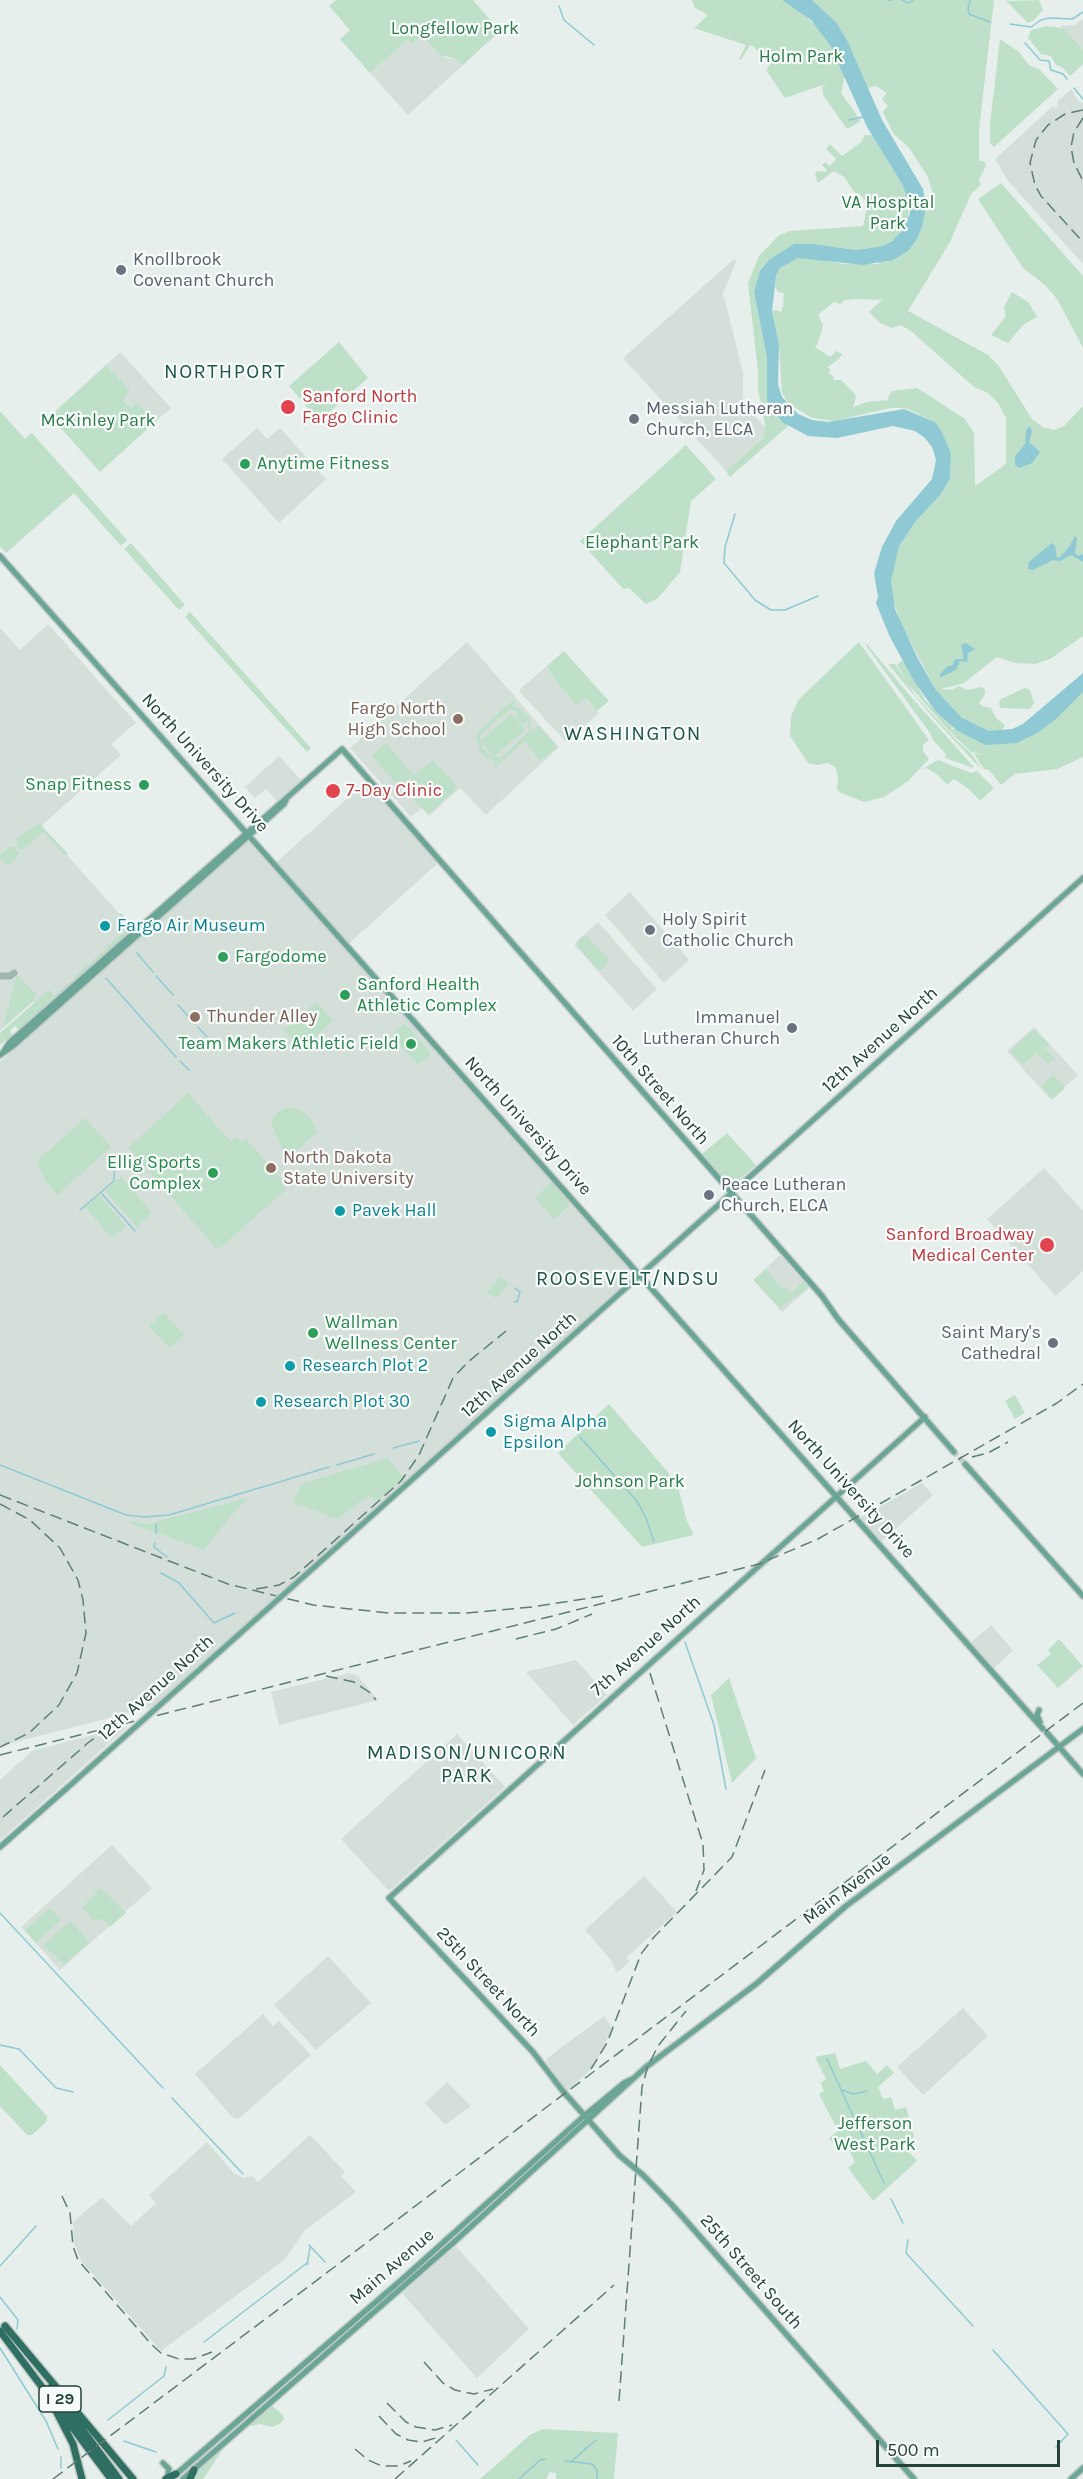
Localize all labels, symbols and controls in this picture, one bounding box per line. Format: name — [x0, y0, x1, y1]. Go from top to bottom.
park label: Longfellow Park — [391, 18, 519, 40]
park label: Holm Park — [759, 46, 843, 68]
park label: VA Hospital Park — [841, 192, 935, 234]
place label: Knollbrook Covenant Church — [133, 249, 274, 292]
marker: Knollbrook Covenant Church — [114, 263, 128, 277]
district label: NORTHPORT — [164, 360, 286, 384]
place label: Sanford North Fargo Clinic — [302, 386, 417, 428]
marker: Sanford North Fargo Clinic — [279, 398, 297, 416]
place label: Messiah Lutheran Church, ELCA — [646, 398, 793, 440]
park label: McKinley Park — [40, 410, 156, 432]
marker: Messiah Lutheran Church, ELCA — [627, 412, 641, 426]
place label: Anytime Fitness — [257, 453, 390, 475]
marker: Anytime Fitness — [238, 457, 252, 471]
park label: Elephant Park — [585, 532, 699, 554]
street label: North University Drive — [137, 689, 273, 837]
place label: Fargo North High School — [348, 698, 446, 740]
marker: Fargo North High School — [451, 712, 465, 726]
district label: WASHINGTON — [564, 722, 702, 746]
place label: Snap Fitness — [25, 774, 132, 796]
marker: Snap Fitness — [137, 778, 151, 792]
place label: 7-Day Clinic — [346, 780, 442, 802]
marker: 7-Day Clinic — [324, 782, 342, 800]
place label: Holy Spirit Catholic Church — [662, 909, 794, 952]
place label: Fargo Air Museum — [117, 915, 265, 937]
marker: Fargo Air Museum — [98, 919, 112, 933]
marker: Holy Spirit Catholic Church — [643, 923, 657, 937]
place label: Fargodome — [235, 946, 327, 968]
marker: Fargodome — [216, 950, 230, 964]
place label: Sanford Health Athletic Complex — [357, 974, 497, 1016]
street label: 12th Avenue North — [818, 982, 942, 1098]
marker: Sanford Health Athletic Complex — [338, 988, 352, 1002]
place label: Thunder Alley — [207, 1006, 317, 1028]
place label: Immanuel Lutheran Church — [643, 1007, 780, 1050]
marker: Thunder Alley — [188, 1010, 202, 1024]
marker: Immanuel Lutheran Church — [785, 1021, 799, 1035]
street label: 10th Street North — [606, 1031, 714, 1149]
place label: Team Makers Athletic Field — [179, 1033, 399, 1055]
marker: Team Makers Athletic Field — [404, 1037, 418, 1051]
street label: North University Drive — [460, 1052, 596, 1200]
place label: North Dakota State University — [283, 1147, 414, 1190]
place label: Ellig Sports Complex — [107, 1152, 201, 1194]
marker: North Dakota State University — [264, 1161, 278, 1175]
marker: Ellig Sports Complex — [206, 1166, 220, 1180]
place label: Peace Lutheran Church, ELCA — [721, 1174, 846, 1216]
marker: Peace Lutheran Church, ELCA — [702, 1188, 716, 1202]
place label: Pavek Hall — [352, 1200, 437, 1222]
marker: Pavek Hall — [333, 1204, 347, 1218]
place label: Sanford Broadway Medical Center — [885, 1224, 1034, 1266]
marker: Sanford Broadway Medical Center — [1038, 1236, 1056, 1254]
district label: ROOSEVELT/NDSU — [536, 1267, 720, 1291]
street label: 12th Avenue North — [457, 1307, 581, 1423]
place label: Wallman Wellness Center — [325, 1312, 457, 1354]
place label: Saint Mary's Cathedral — [941, 1322, 1041, 1364]
marker: Wallman Wellness Center — [306, 1326, 320, 1340]
marker: Saint Mary's Cathedral — [1046, 1336, 1060, 1350]
place label: Research Plot 2 — [302, 1355, 428, 1377]
marker: Research Plot 2 — [283, 1359, 297, 1373]
place label: Research Plot 30 — [273, 1391, 410, 1413]
marker: Research Plot 30 — [254, 1395, 268, 1409]
place label: Sigma Alpha Epsilon — [503, 1411, 607, 1454]
street label: North University Drive — [783, 1415, 919, 1563]
marker: Sigma Alpha Epsilon — [484, 1425, 498, 1439]
park label: Johnson Park — [575, 1471, 685, 1493]
street label: 7th Avenue North — [587, 1591, 705, 1701]
street label: 12th Avenue North — [94, 1630, 218, 1746]
district label: MADISON/UNICORN PARK — [367, 1741, 567, 1788]
street label: Main Avenue — [799, 1849, 895, 1929]
street label: 25th Street North — [432, 1923, 544, 2041]
park label: Jefferson West Park — [834, 2113, 916, 2156]
street label: 25th Street South — [695, 2210, 807, 2334]
street label: Main Avenue — [345, 2224, 439, 2310]
road number: I 29 — [39, 2386, 81, 2412]
scale bar — [879, 2428, 1064, 2466]
text: 500 m — [887, 2439, 940, 2461]

